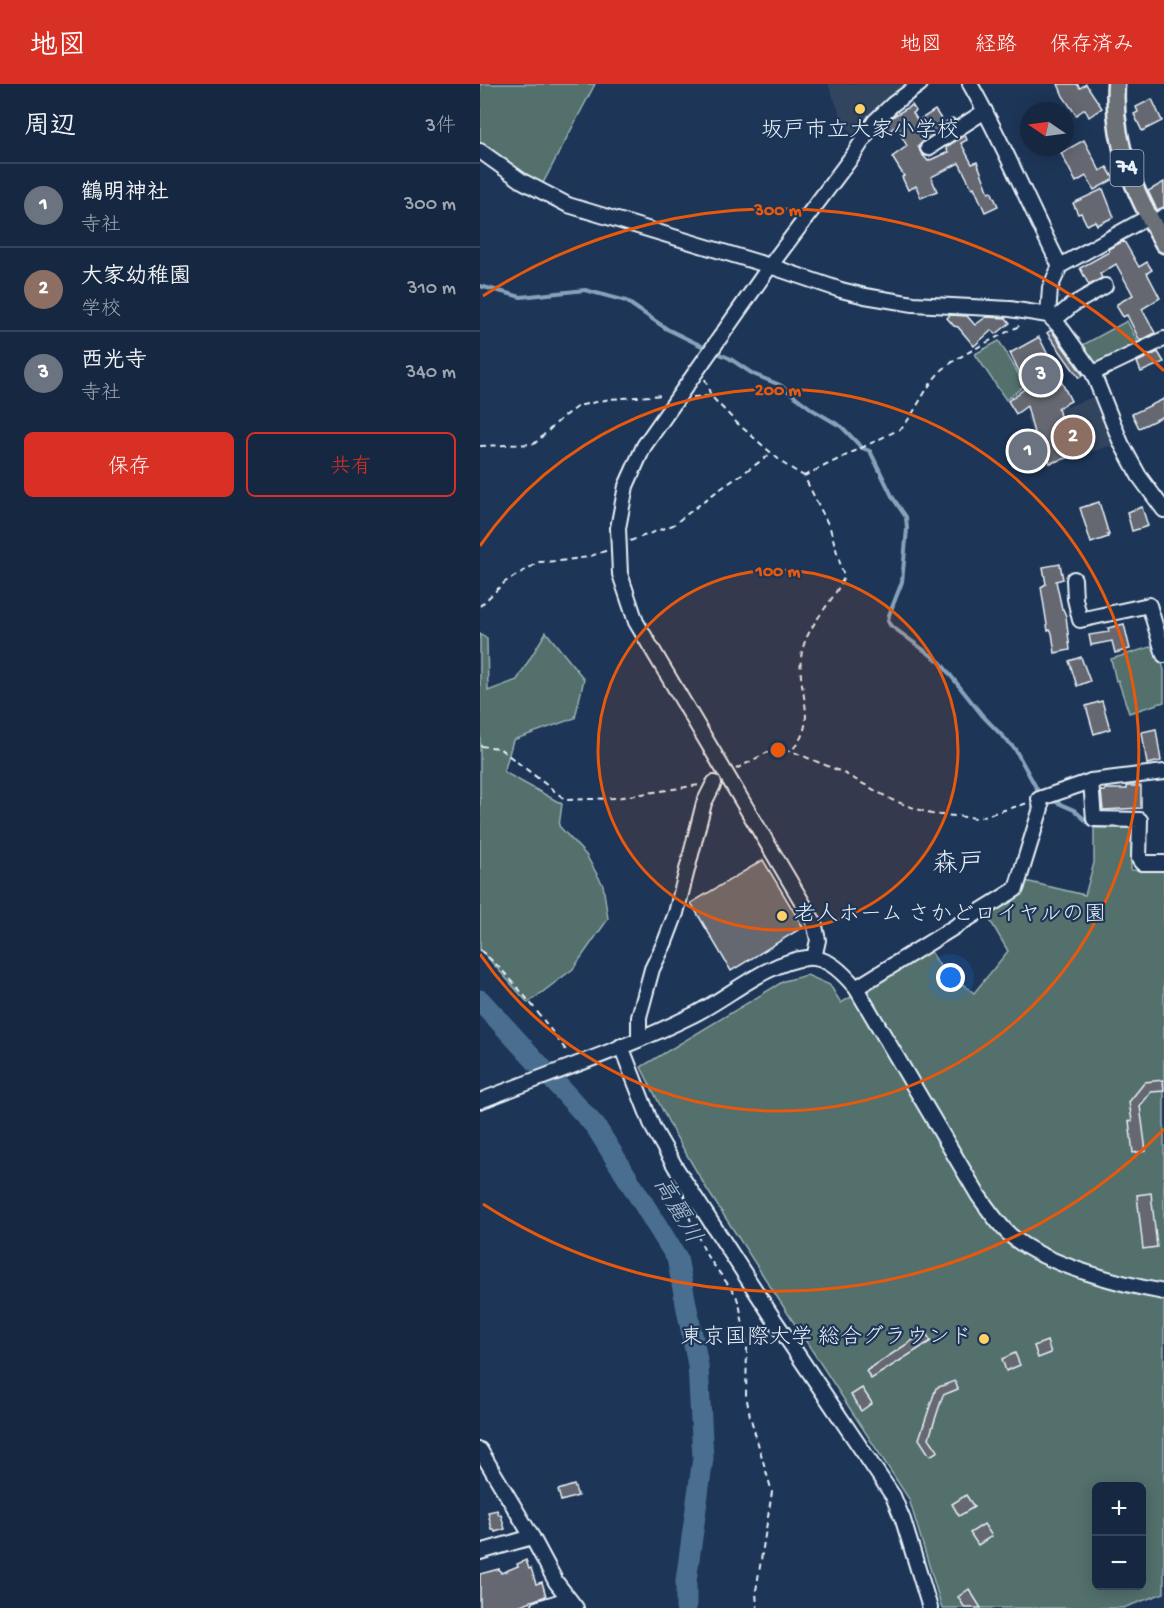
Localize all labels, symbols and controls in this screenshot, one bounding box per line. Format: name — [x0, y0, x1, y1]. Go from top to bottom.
text: 地図 — [30, 31, 86, 64]
text: 地図 — [900, 34, 942, 59]
text: 経路 — [975, 34, 1017, 59]
text: 保存済み — [1050, 34, 1134, 59]
marker: 坂戸市立大家小学校 — [853, 102, 867, 116]
north arrow — [1020, 102, 1074, 156]
text: 周辺 — [24, 113, 76, 144]
text: 3件 — [426, 116, 456, 139]
place label: 坂戸市立大家小学校 — [761, 118, 959, 145]
road number: 74 — [1110, 150, 1144, 186]
text: 鶴明神社 — [81, 181, 169, 207]
text: 1 — [39, 194, 48, 217]
text: 300 m — [404, 194, 456, 217]
text: 300 m — [754, 201, 802, 222]
text: 寺社 — [81, 215, 121, 238]
text: 大家幼稚園 — [81, 265, 191, 291]
text: 2 — [39, 278, 48, 301]
text: 310 m — [407, 278, 456, 301]
text: 学校 — [81, 299, 121, 322]
text: 西光寺 — [81, 349, 147, 375]
pin: 3 — [1022, 352, 1060, 398]
text: 3 — [38, 362, 49, 385]
text: 340 m — [406, 362, 456, 385]
text: 200 m — [755, 381, 801, 402]
text: 寺社 — [81, 383, 121, 406]
pin: 2 — [1054, 414, 1092, 460]
pin: 1 — [1008, 428, 1048, 473]
button: 保存 — [24, 432, 234, 497]
button: 共有 — [246, 432, 456, 497]
text: 100 m — [755, 562, 801, 583]
centre of rings — [768, 740, 788, 760]
district label: 森戸 — [932, 849, 984, 882]
place label: 老人ホーム さかどロイヤルの園 — [794, 902, 1106, 929]
marker: 老人ホーム さかどロイヤルの園 — [775, 909, 789, 923]
your location — [936, 963, 965, 992]
water label: 高麗川 — [645, 1172, 707, 1249]
place label: 東京国際大学 総合グラウンド — [681, 1325, 972, 1352]
marker: 東京国際大学 総合グラウンド — [977, 1332, 991, 1346]
map controls — [1092, 1482, 1146, 1590]
button: + — [1092, 1482, 1146, 1536]
button: − — [1092, 1536, 1146, 1590]

